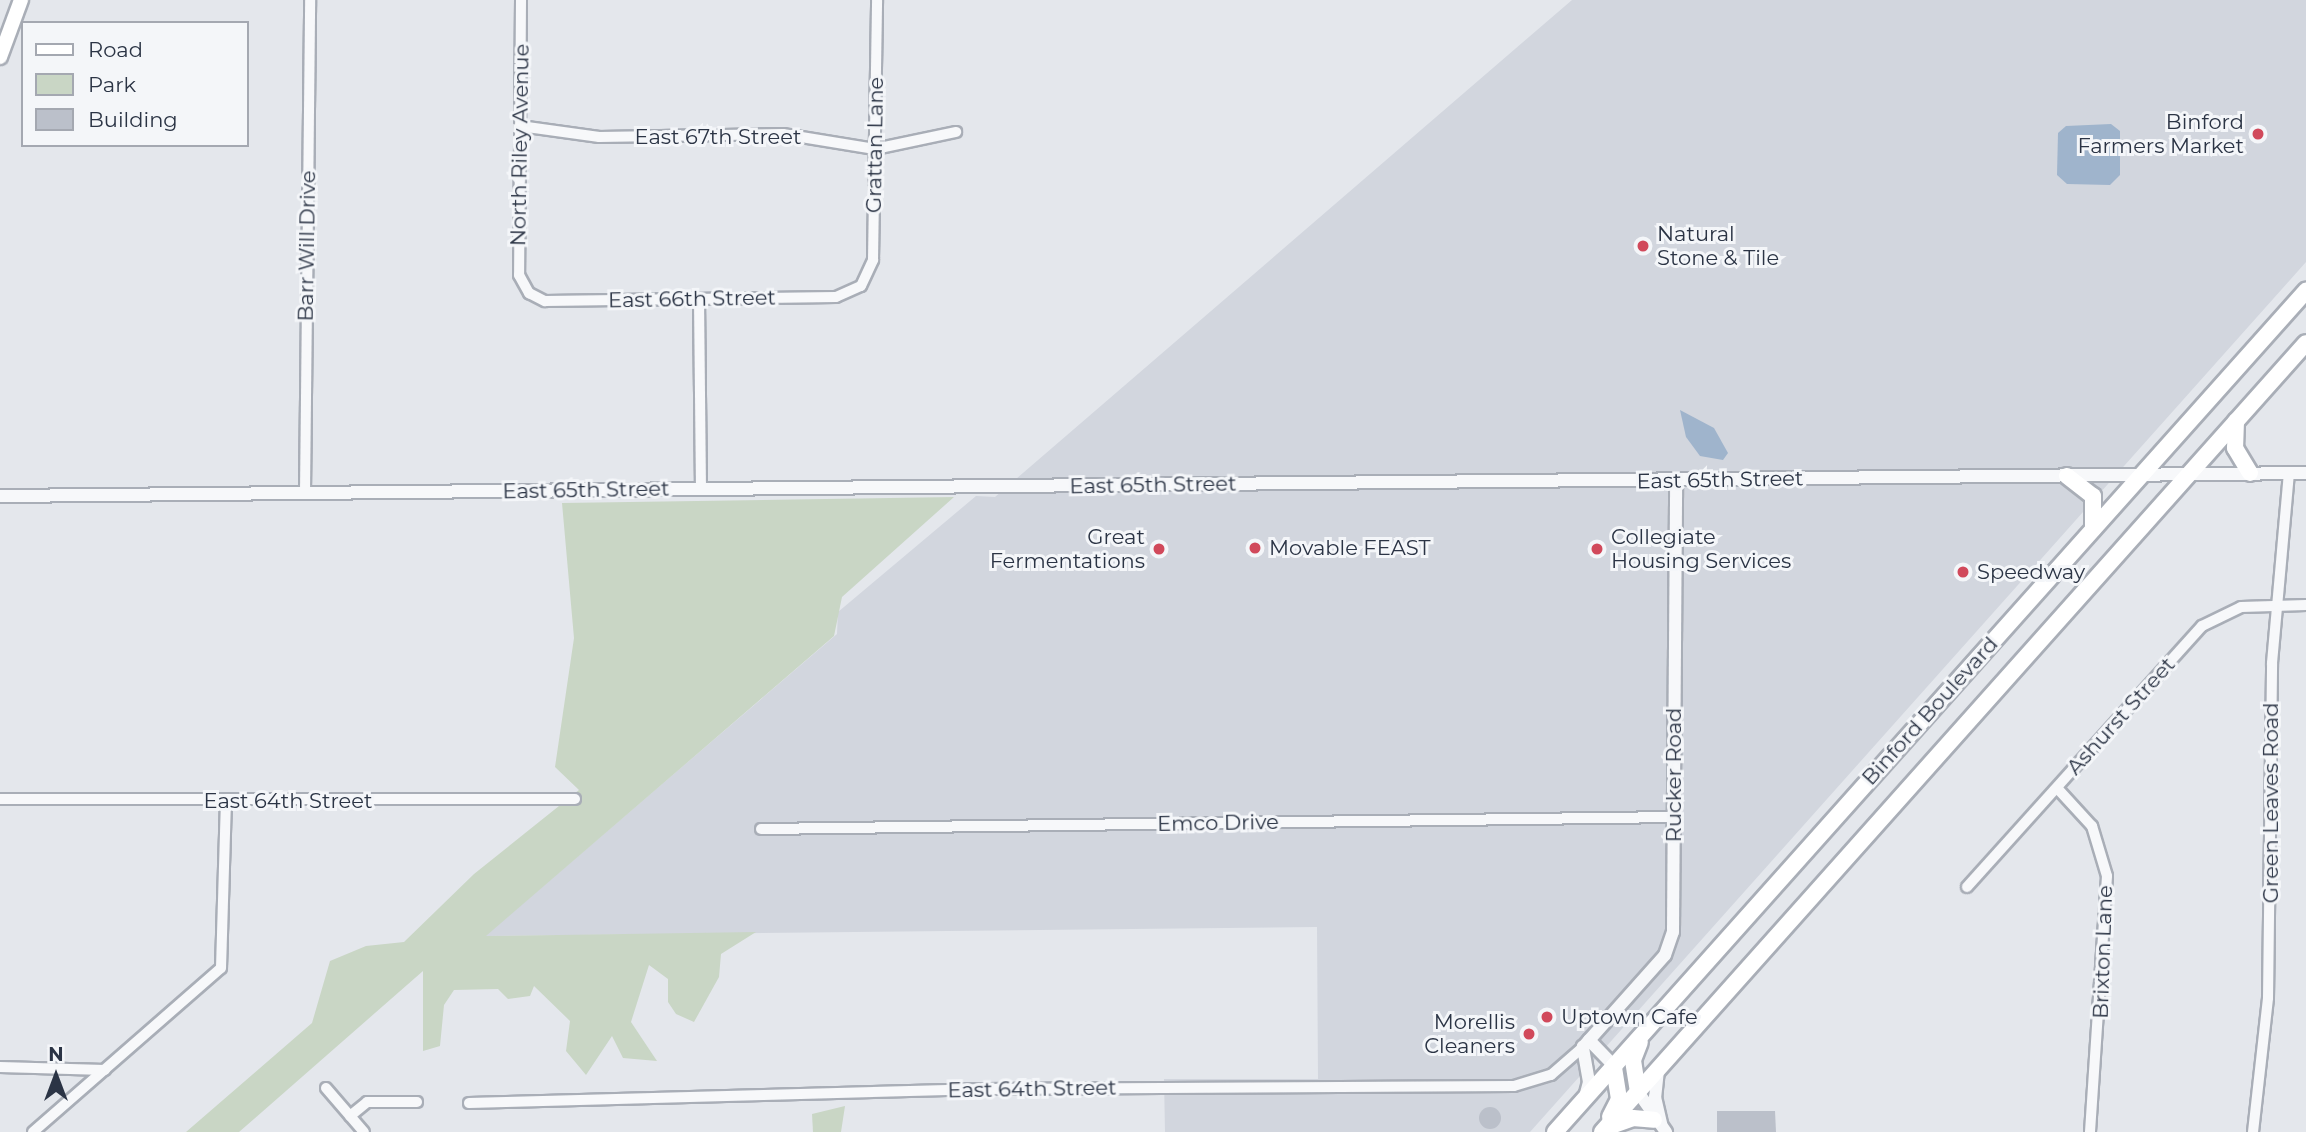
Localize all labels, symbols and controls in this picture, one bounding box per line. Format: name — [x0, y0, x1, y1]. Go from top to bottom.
legend — [21, 21, 248, 147]
text: Road — [88, 37, 143, 62]
street label: North Riley Avenue — [506, 44, 534, 246]
text: Park — [88, 72, 136, 97]
street label: Grattan Lane — [861, 77, 889, 213]
text: Building — [88, 107, 178, 132]
place label: Binford Farmers Market — [2077, 109, 2244, 159]
street label: East 67th Street — [635, 124, 801, 150]
marker: Binford Farmers Market — [2250, 126, 2266, 142]
street label: Barr Will Drive — [293, 170, 321, 322]
place label: Natural Stone & Tile — [1657, 221, 1779, 271]
marker: Natural Stone & Tile — [1635, 238, 1651, 254]
street label: East 66th Street — [608, 285, 776, 313]
street label: East 65th Street — [1636, 466, 1804, 494]
street label: East 65th Street — [1069, 471, 1237, 499]
street label: East 65th Street — [502, 476, 670, 504]
place label: Great Fermentations — [990, 524, 1145, 574]
place label: Collegiate Housing Services — [1611, 524, 1791, 574]
place label: Movable FEAST — [1269, 535, 1430, 561]
marker: Movable FEAST — [1247, 540, 1263, 556]
marker: Great Fermentations — [1151, 541, 1167, 557]
marker: Collegiate Housing Services — [1589, 541, 1605, 557]
place label: Speedway — [1977, 559, 2085, 585]
marker: Speedway — [1955, 564, 1971, 580]
street label: Binford Boulevard — [1857, 632, 2003, 790]
street label: Ashurst Street — [2062, 652, 2180, 780]
street label: Green Leaves Road — [2258, 703, 2284, 903]
street label: Rucker Road — [1661, 708, 1687, 842]
street label: East 64th Street — [204, 788, 372, 814]
street label: Emco Drive — [1157, 809, 1279, 837]
street label: Brixton Lane — [2088, 885, 2118, 1019]
place label: Uptown Cafe — [1561, 1004, 1698, 1030]
place label: Morellis Cleaners — [1424, 1009, 1515, 1059]
marker: Uptown Cafe — [1539, 1009, 1555, 1025]
marker: Morellis Cleaners — [1521, 1026, 1537, 1042]
north arrow — [21, 1041, 91, 1111]
text: N — [48, 1043, 64, 1066]
street label: East 64th Street — [947, 1075, 1117, 1103]

